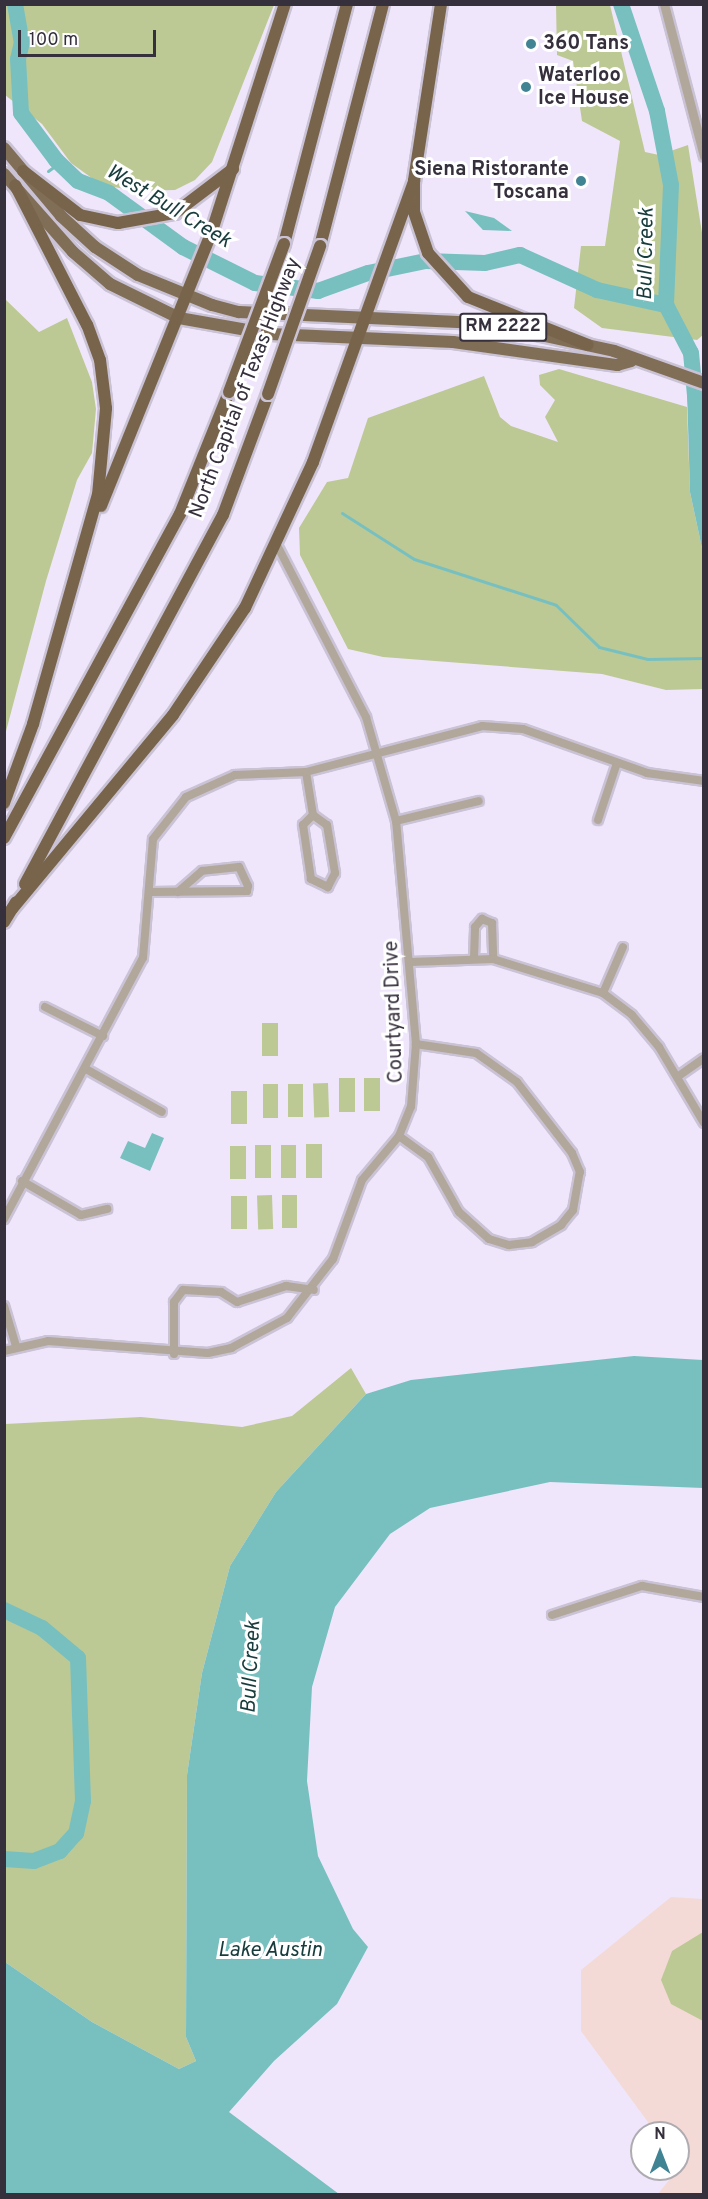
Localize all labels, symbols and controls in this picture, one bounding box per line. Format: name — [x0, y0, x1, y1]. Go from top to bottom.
scale bar — [21, 18, 159, 56]
text: 100 m — [29, 29, 78, 52]
place label: 360 Tans — [543, 32, 629, 56]
marker: 360 Tans — [524, 37, 538, 51]
place label: Waterloo Ice House — [538, 64, 629, 111]
marker: Waterloo Ice House — [519, 80, 533, 94]
place label: Siena Ristorante Toscana — [414, 158, 569, 205]
water label: West Bull Creek — [101, 160, 235, 254]
marker: Siena Ristorante Toscana — [574, 174, 588, 188]
water label: Bull Creek — [634, 207, 660, 301]
street label: North Capital of Texas Highway — [185, 254, 307, 522]
road number: RM 2222 — [458, 312, 548, 342]
street label: Courtyard Drive — [381, 940, 409, 1084]
water label: Bull Creek — [237, 1620, 267, 1714]
water label: Lake Austin — [217, 1938, 323, 1964]
north arrow — [630, 2121, 690, 2181]
text: N — [654, 2125, 666, 2145]

